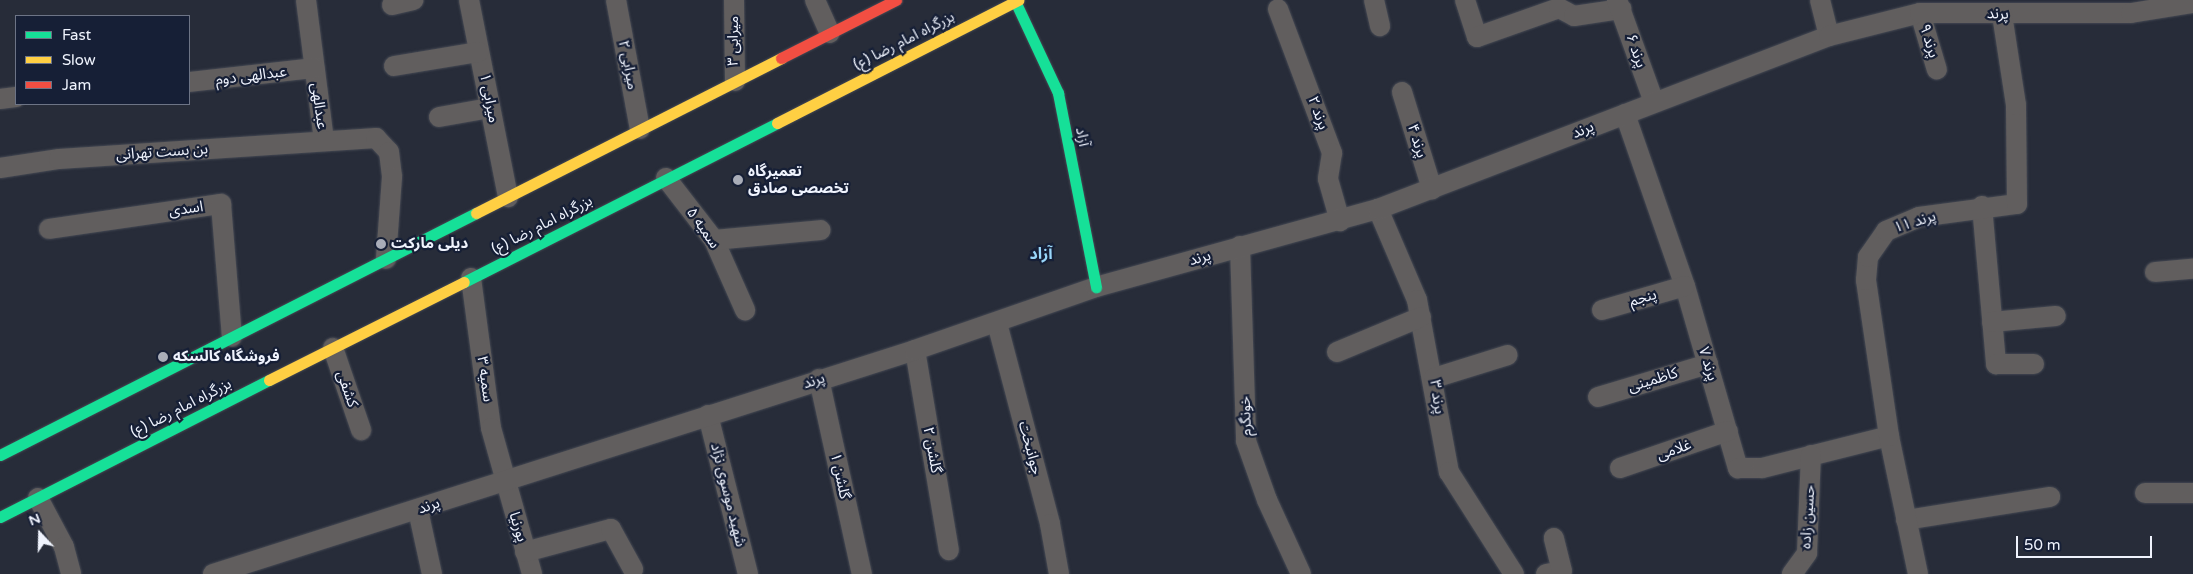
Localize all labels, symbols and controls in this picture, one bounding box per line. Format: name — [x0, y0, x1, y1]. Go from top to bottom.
street label: پرند — [1987, 5, 2009, 23]
street label: بزرگراه امام رضا (ع) — [850, 8, 958, 74]
legend — [15, 15, 190, 105]
street label: میرابی ۳ — [725, 16, 743, 66]
street label: پرند ۹ — [1915, 22, 1943, 60]
text: Fast — [62, 26, 91, 44]
street label: پرند ۶ — [1622, 32, 1650, 70]
street label: میرابی ۲ — [614, 39, 642, 91]
text: Slow — [62, 51, 96, 69]
street label: عبدالهی دوم — [214, 63, 288, 89]
street label: میرابی ۱ — [475, 72, 503, 124]
text: Jam — [62, 76, 91, 94]
street label: عبدالهی — [307, 82, 331, 130]
street label: پرند ۲ — [1304, 94, 1332, 132]
street label: پرند — [1569, 118, 1597, 142]
street label: پرند ۴ — [1403, 122, 1431, 160]
street label: آزاد — [1071, 126, 1093, 148]
street label: بن بست تهرانی — [115, 140, 209, 164]
place label: تعمیرگاه تخصصی صادق — [748, 162, 849, 197]
marker: تعمیرگاه تخصصی صادق — [732, 174, 744, 186]
street label: بزرگراه امام رضا (ع) — [488, 192, 596, 258]
street label: اسدی — [168, 198, 204, 220]
street label: سمیه ۵ — [682, 204, 724, 252]
street label: پرند ۱۱ — [1892, 207, 1938, 237]
place label: دیلی مارکت — [391, 235, 468, 253]
marker: دیلی مارکت — [375, 238, 387, 250]
district label: آزاد — [1029, 244, 1053, 264]
street label: پرند — [1187, 246, 1213, 270]
street label: پنجم — [1627, 285, 1659, 311]
street label: پرند ۷ — [1694, 345, 1722, 383]
place label: فروشگاه کالسکه — [173, 348, 280, 366]
marker: فروشگاه کالسکه — [157, 351, 169, 363]
street label: سمیه ۳ — [473, 355, 497, 403]
street label: کاظمینی — [1626, 364, 1680, 396]
street label: کشفی — [332, 368, 362, 410]
street label: پرند — [801, 369, 827, 393]
street label: بزرگراه امام رضا (ع) — [127, 375, 235, 441]
street label: پرند ۳ — [1425, 379, 1449, 415]
street label: خونگرم — [1236, 396, 1256, 436]
street label: جوانبخت — [1014, 419, 1046, 477]
street label: گلشن ۲ — [919, 425, 945, 475]
street label: غلامی — [1654, 436, 1694, 464]
street label: شهید موسوی نژاد — [706, 441, 750, 549]
street label: گلشن ۱ — [826, 451, 854, 501]
street label: حسین زاده — [1797, 484, 1819, 550]
street label: پرند — [416, 494, 442, 518]
north arrow — [15, 509, 65, 559]
text: N — [26, 510, 43, 529]
street label: پورنیا — [505, 510, 531, 544]
scale bar — [2018, 526, 2154, 558]
text: 50 m — [2024, 536, 2061, 554]

